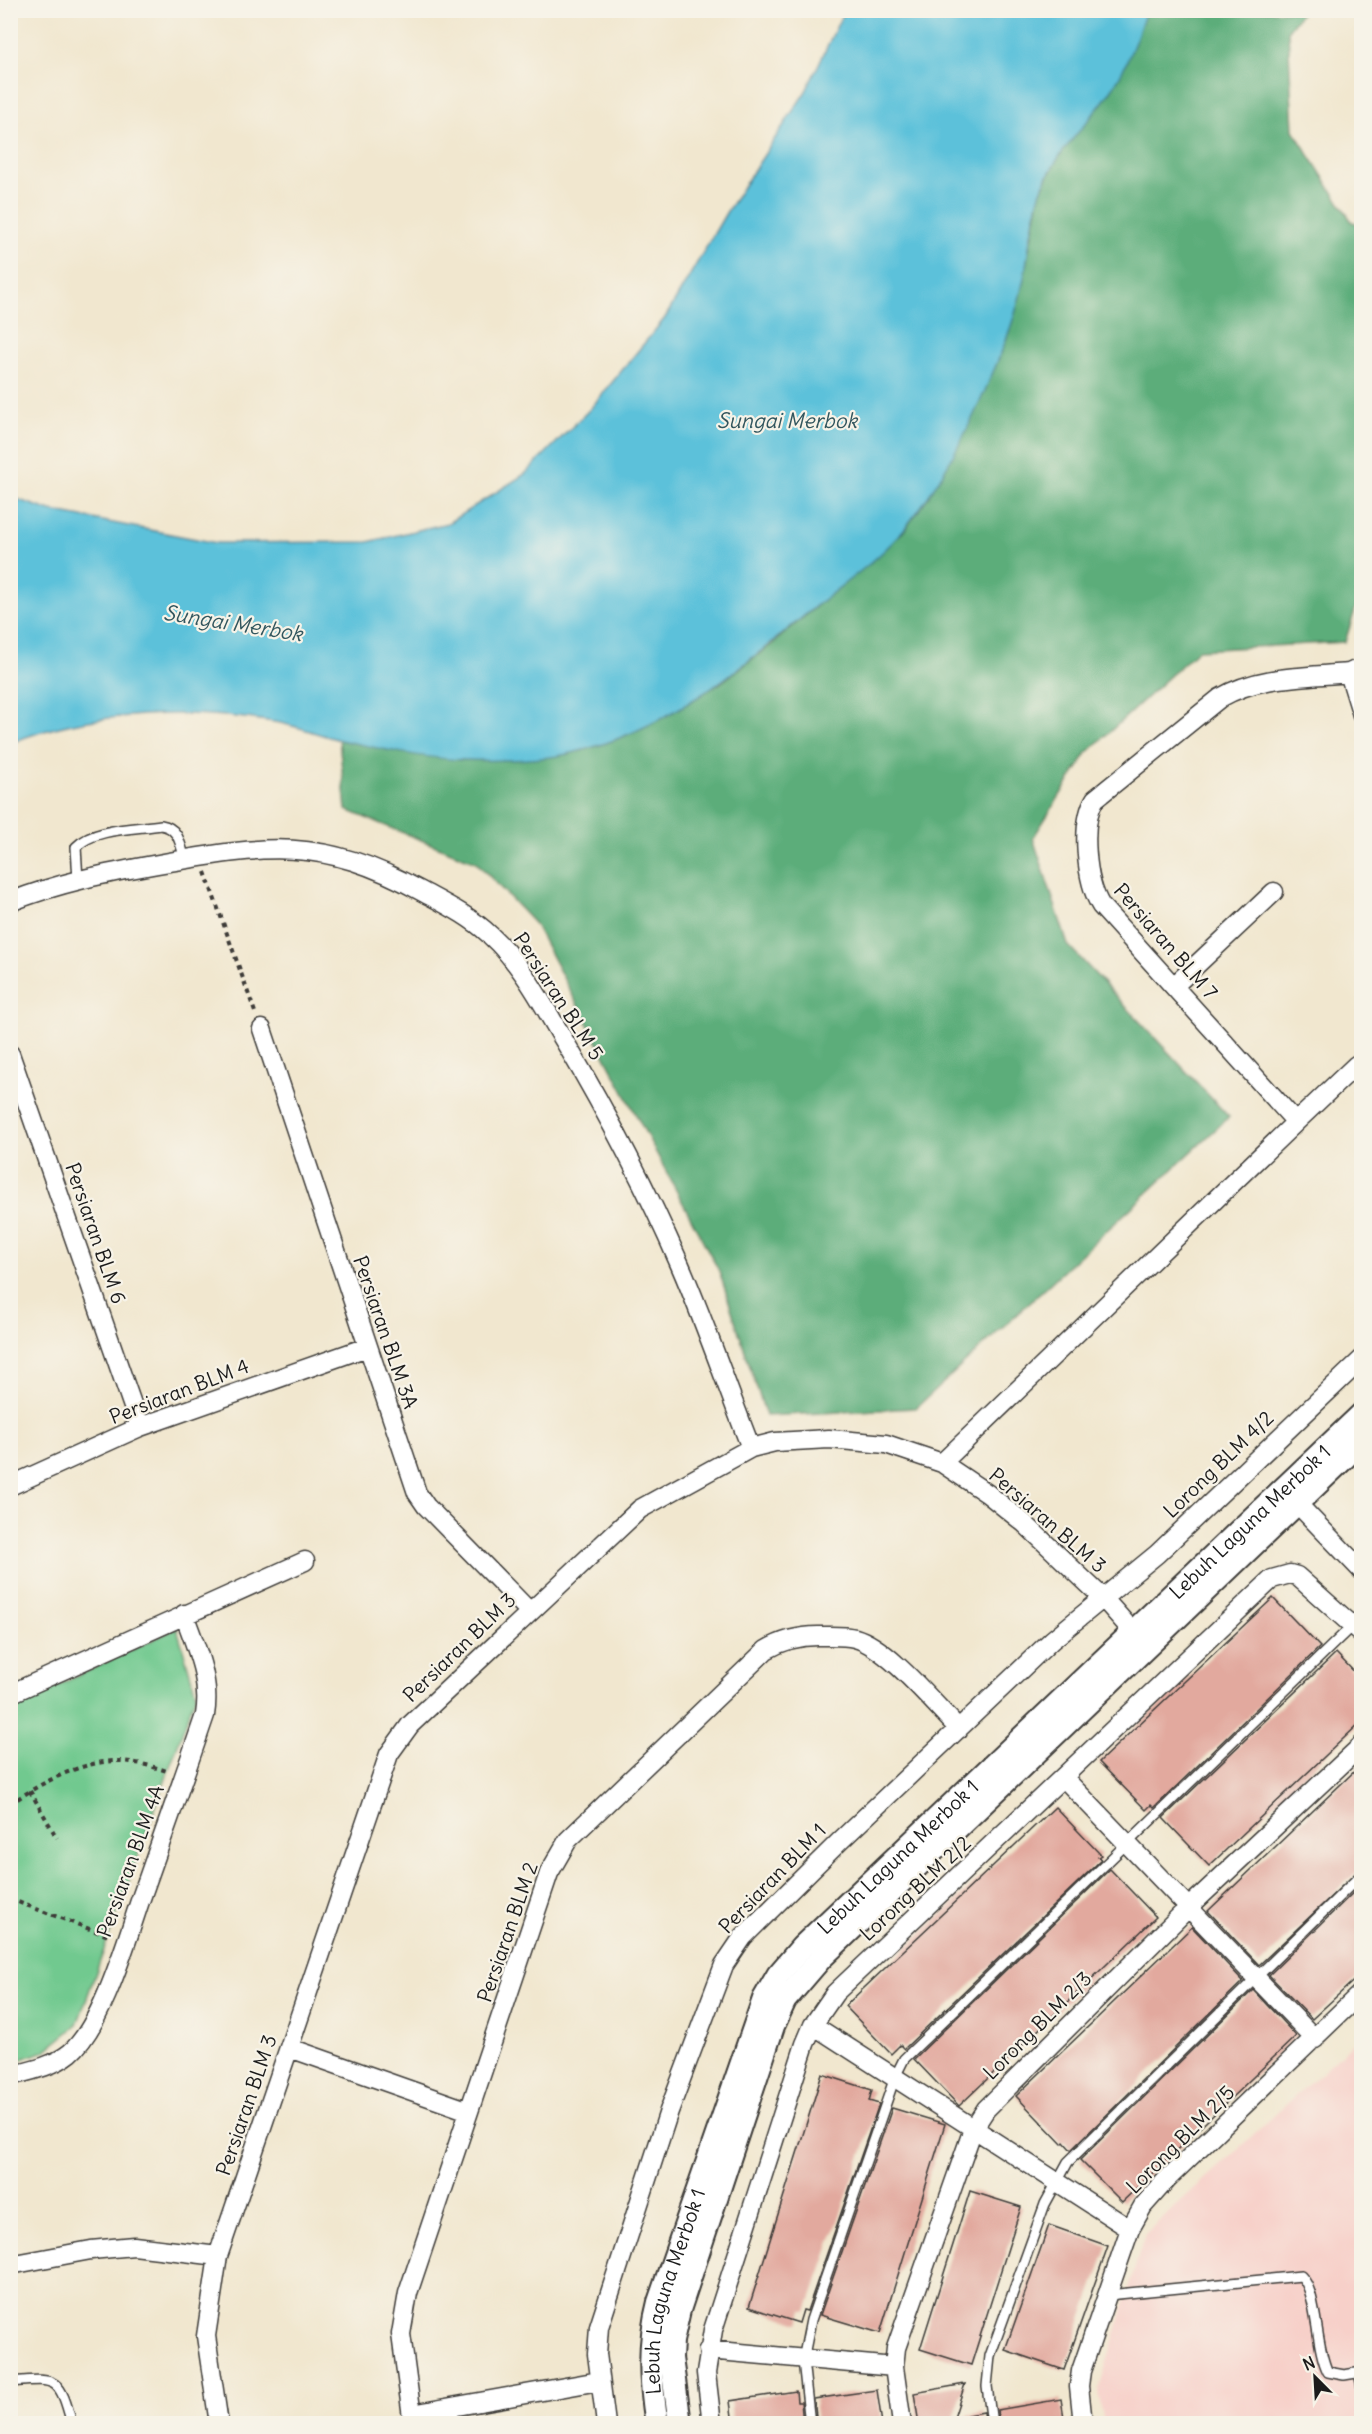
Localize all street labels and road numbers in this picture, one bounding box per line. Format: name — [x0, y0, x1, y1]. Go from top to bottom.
street label: Persiaran BLM 7 — [1109, 878, 1223, 1004]
street label: Persiaran BLM 5 — [508, 927, 610, 1065]
street label: Persiaran BLM 6 — [60, 1159, 132, 1307]
street label: Persiaran BLM 3A — [348, 1252, 424, 1412]
street label: Persiaran BLM 4 — [106, 1353, 252, 1429]
street label: Lorong BLM 4/2 — [1158, 1405, 1278, 1523]
street label: Lebuh Laguna Merbok 1 — [1164, 1439, 1335, 1604]
street label: Persiaran BLM 3 — [984, 1462, 1112, 1578]
street label: Persiaran BLM 3 — [397, 1587, 521, 1707]
street label: Lebuh Laguna Merbok 1 — [812, 1774, 983, 1939]
street label: Persiaran BLM 4A — [91, 1781, 169, 1941]
street label: Persiaran BLM 1 — [713, 1818, 831, 1938]
street label: Lorong BLM 2/2 — [854, 1830, 976, 1946]
street label: Persiaran BLM 2 — [471, 1858, 543, 2005]
street label: Lorong BLM 2/3 — [978, 1966, 1096, 2084]
street label: Persiaran BLM 3 — [210, 2031, 282, 2179]
street label: Lorong BLM 2/5 — [1120, 2079, 1240, 2199]
street label: Lebuh Laguna Merbok 1 — [639, 2185, 710, 2396]

